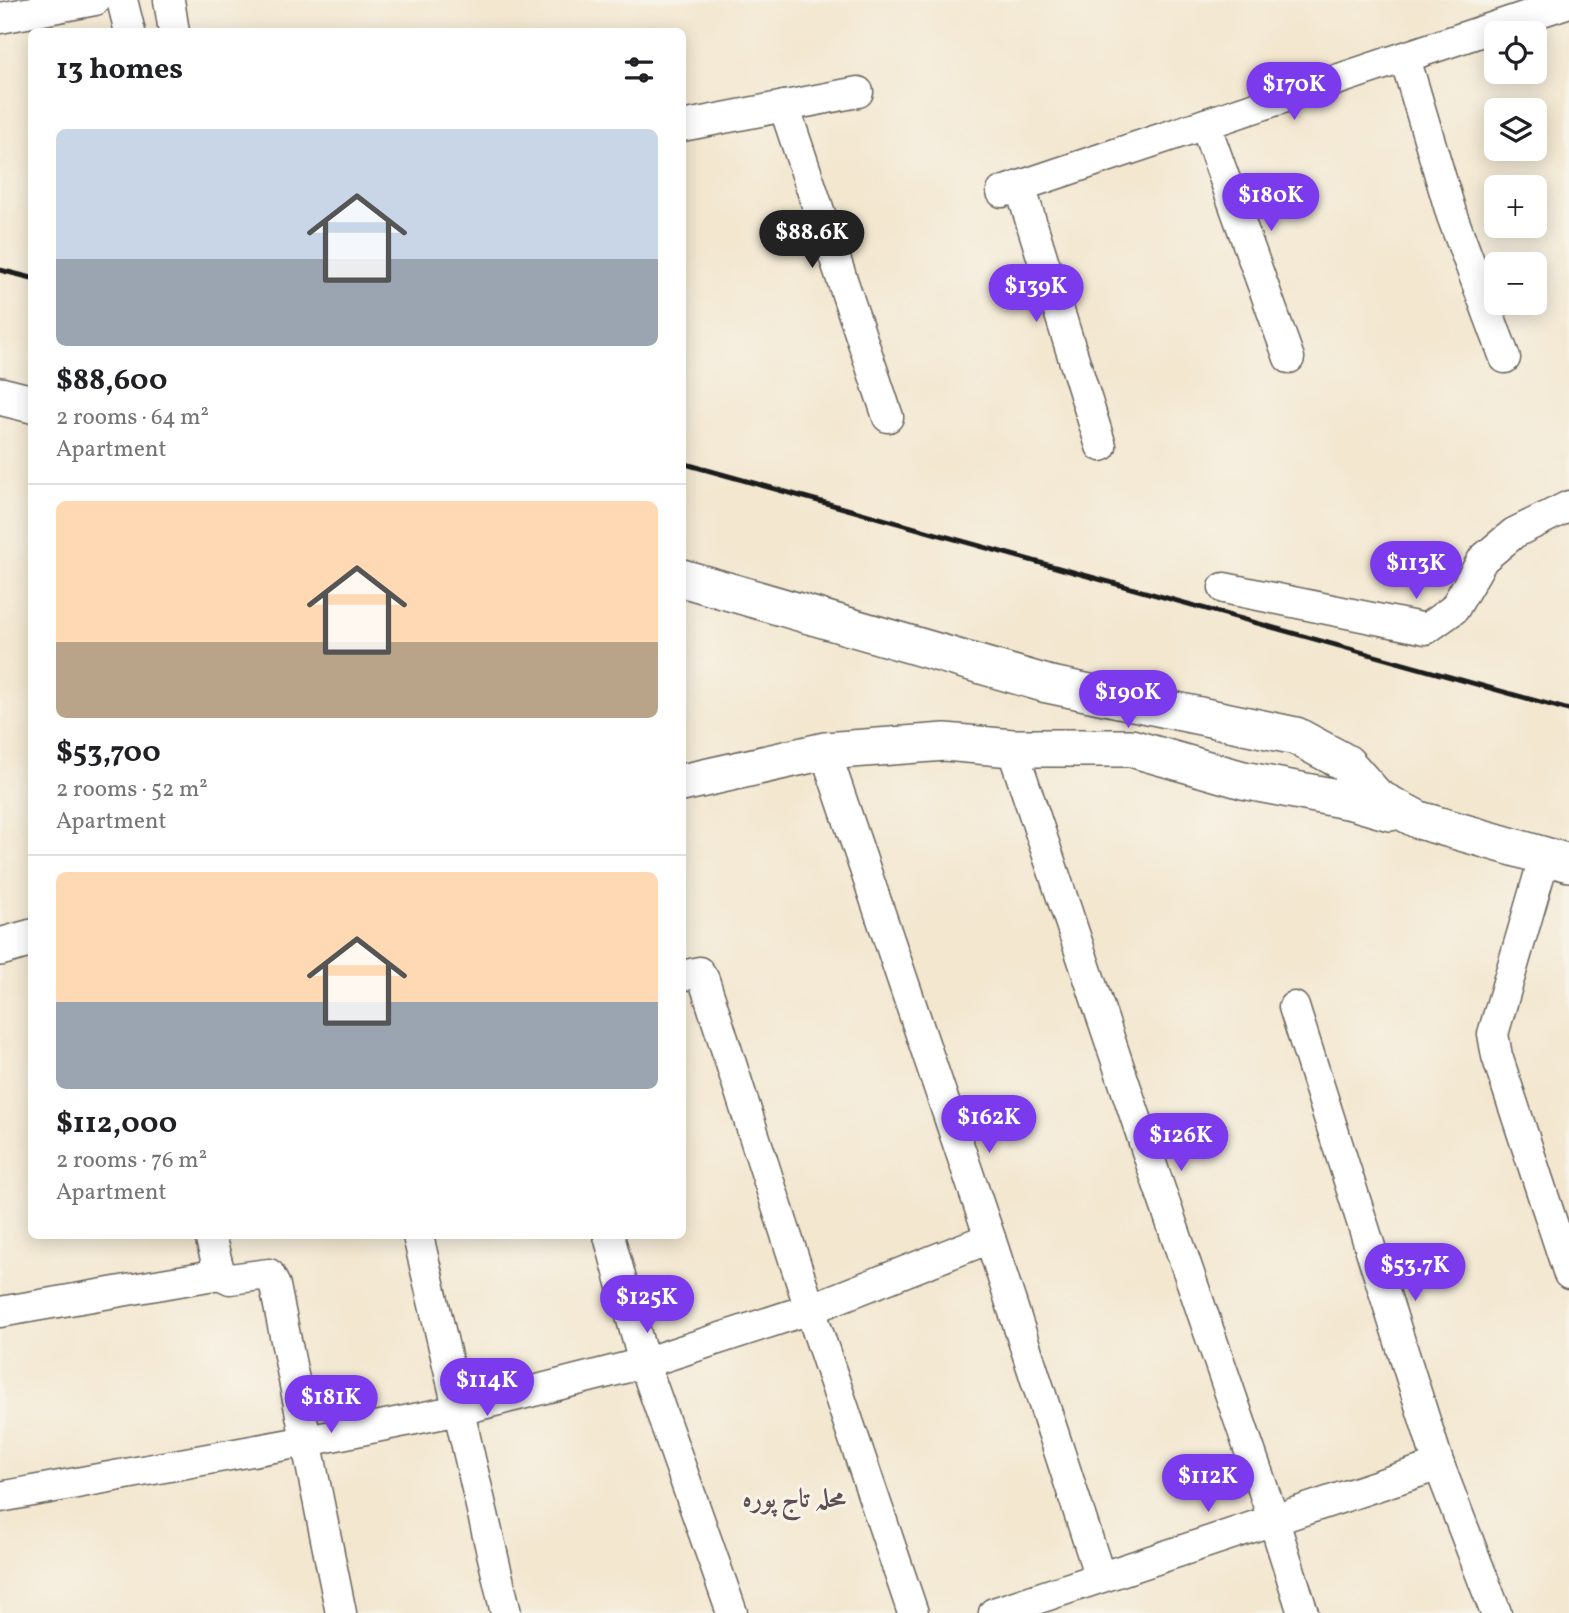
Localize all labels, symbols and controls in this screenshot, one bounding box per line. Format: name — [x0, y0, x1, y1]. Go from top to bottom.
map controls — [1484, 21, 1547, 315]
button: locate — [1484, 21, 1547, 84]
text: 13 homes — [56, 49, 183, 91]
icon: filters — [620, 51, 658, 89]
pin: $170K — [1245, 62, 1343, 122]
text: $170K — [1262, 69, 1326, 101]
button: layers — [1484, 98, 1547, 161]
pin: $180K — [1222, 174, 1320, 233]
icon: home — [294, 175, 420, 301]
button: + — [1484, 175, 1547, 238]
text: $180K — [1238, 180, 1304, 212]
pin: $88.6K — [755, 210, 869, 270]
text: $88.6K — [775, 217, 849, 249]
button: − — [1484, 252, 1547, 315]
pin: $139K — [987, 264, 1085, 324]
text: $139K — [1005, 271, 1067, 303]
text: $88,600 — [56, 360, 167, 402]
text: 2 rooms · 64 m² — [56, 402, 209, 434]
text: Apartment — [56, 434, 167, 466]
pin: $113K — [1367, 542, 1465, 601]
icon: home — [294, 547, 420, 673]
text: $113K — [1386, 548, 1446, 580]
pin: $190K — [1079, 670, 1177, 730]
text: $190K — [1095, 677, 1161, 709]
text: $53,700 — [56, 732, 161, 774]
text: 2 rooms · 52 m² — [56, 774, 208, 806]
text: Apartment — [56, 806, 167, 838]
icon: home — [294, 918, 420, 1044]
pin: $162K — [940, 1096, 1038, 1155]
text: $162K — [957, 1102, 1021, 1134]
text: $112,000 — [56, 1103, 177, 1145]
pin: $126K — [1132, 1114, 1230, 1173]
text: $126K — [1149, 1120, 1213, 1152]
text: 2 rooms · 76 m² — [56, 1145, 207, 1177]
text: Apartment — [56, 1177, 167, 1209]
pin: $53.7K — [1358, 1244, 1472, 1303]
text: $53.7K — [1380, 1250, 1450, 1282]
pin: $125K — [598, 1276, 696, 1335]
text: $125K — [616, 1282, 678, 1314]
pin: $114K — [438, 1358, 536, 1418]
text: $114K — [456, 1365, 518, 1397]
pin: $181K — [282, 1376, 380, 1435]
text: $181K — [301, 1382, 361, 1414]
pin: $112K — [1159, 1454, 1257, 1514]
text: $112K — [1178, 1461, 1238, 1493]
district label: محلہ تاج پورہ — [742, 1482, 847, 1521]

